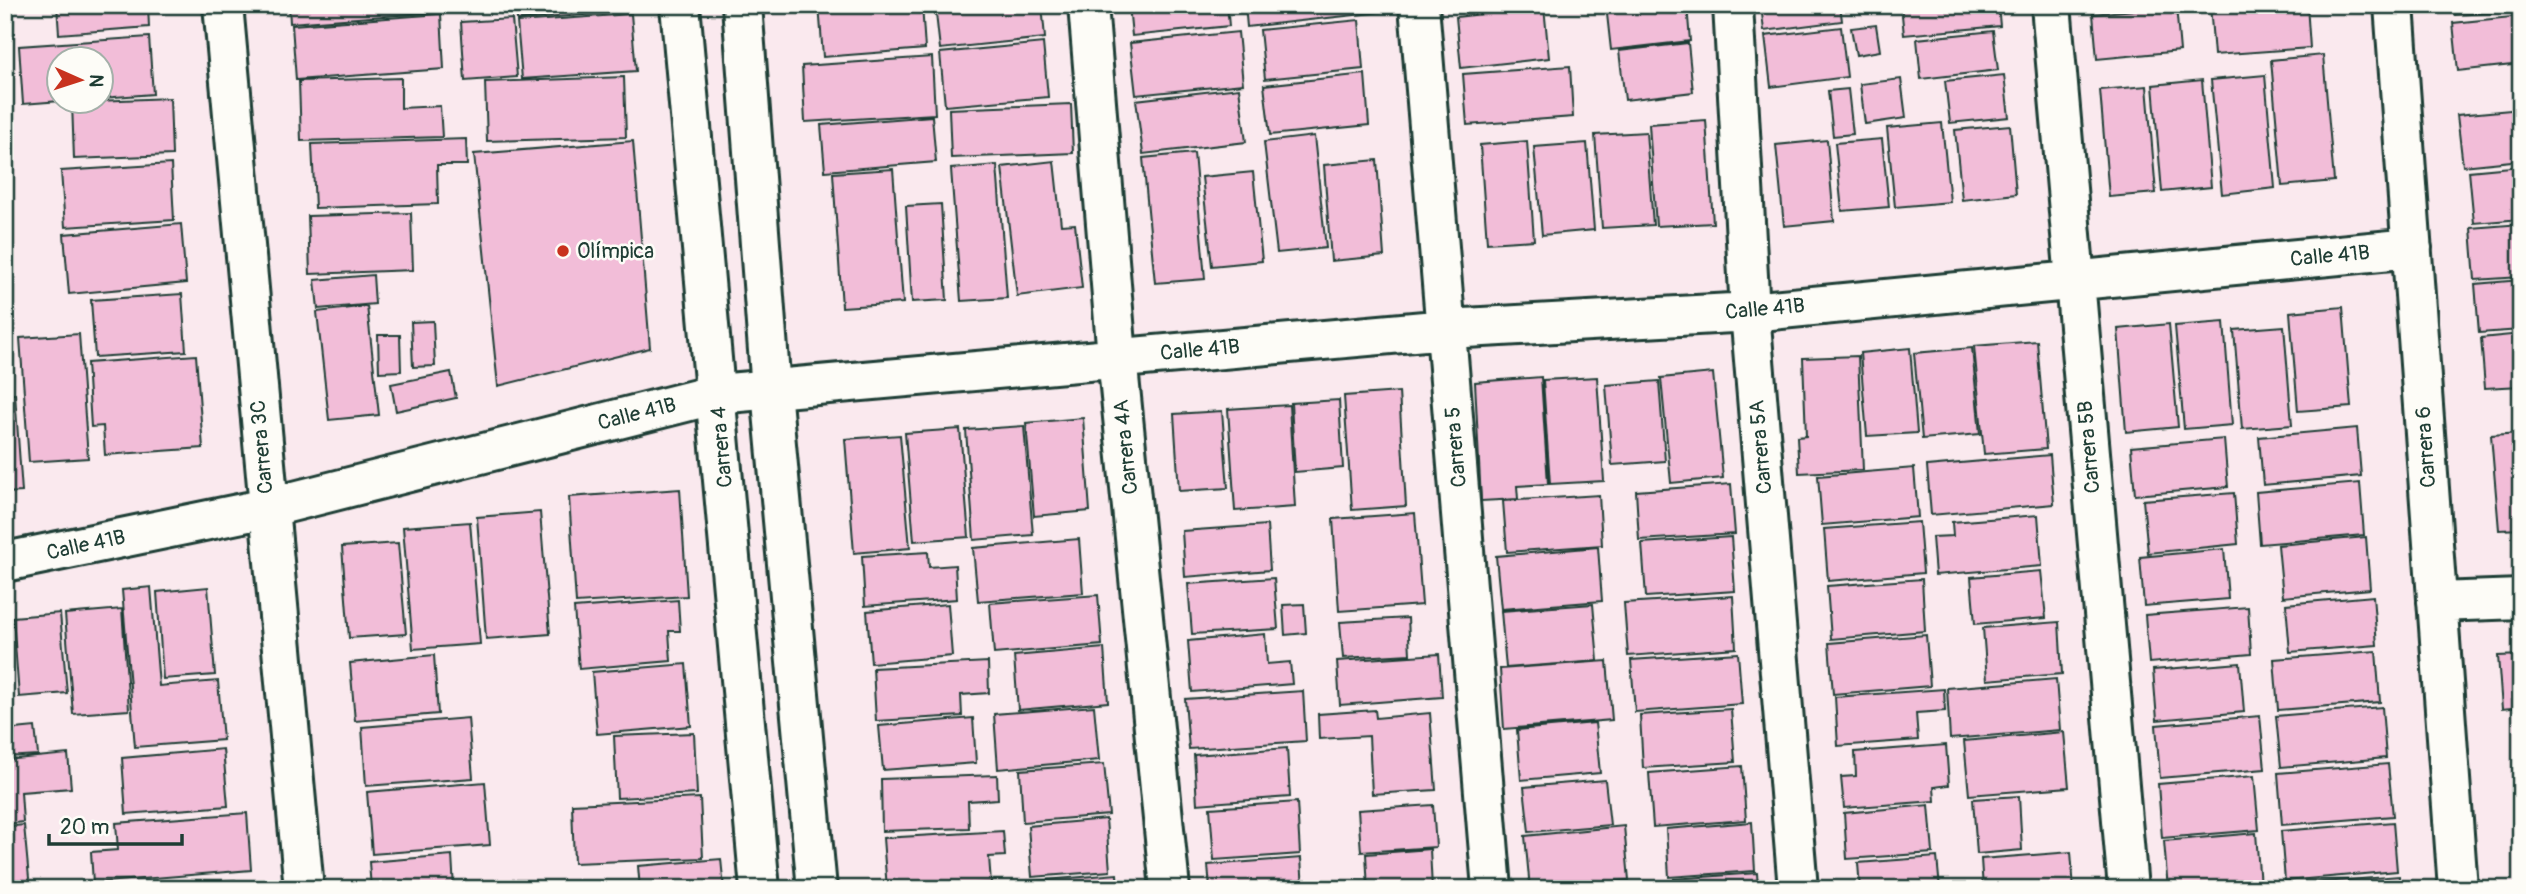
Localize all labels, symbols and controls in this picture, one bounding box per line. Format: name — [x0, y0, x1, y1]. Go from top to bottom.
north arrow — [46, 46, 116, 116]
text: N — [84, 74, 108, 88]
place label: Olímpica — [577, 238, 654, 265]
street label: Calle 41B — [2289, 239, 2371, 273]
marker: Olímpica — [555, 243, 571, 259]
street label: Calle 41B — [1724, 292, 1806, 326]
street label: Calle 41B — [1159, 333, 1241, 367]
street label: Calle 41B — [595, 391, 679, 437]
street label: Carrera 4A — [1108, 398, 1144, 496]
street label: Carrera 3C — [244, 399, 280, 495]
street label: Carrera 5A — [1743, 399, 1779, 495]
street label: Carrera 5B — [2072, 400, 2106, 494]
street label: Carrera 4 — [705, 405, 739, 489]
street label: Carrera 6 — [2410, 405, 2442, 489]
street label: Carrera 5 — [1439, 406, 1473, 488]
street label: Calle 41B — [44, 523, 128, 567]
scale bar — [49, 803, 182, 847]
text: 20 m — [60, 814, 109, 841]

